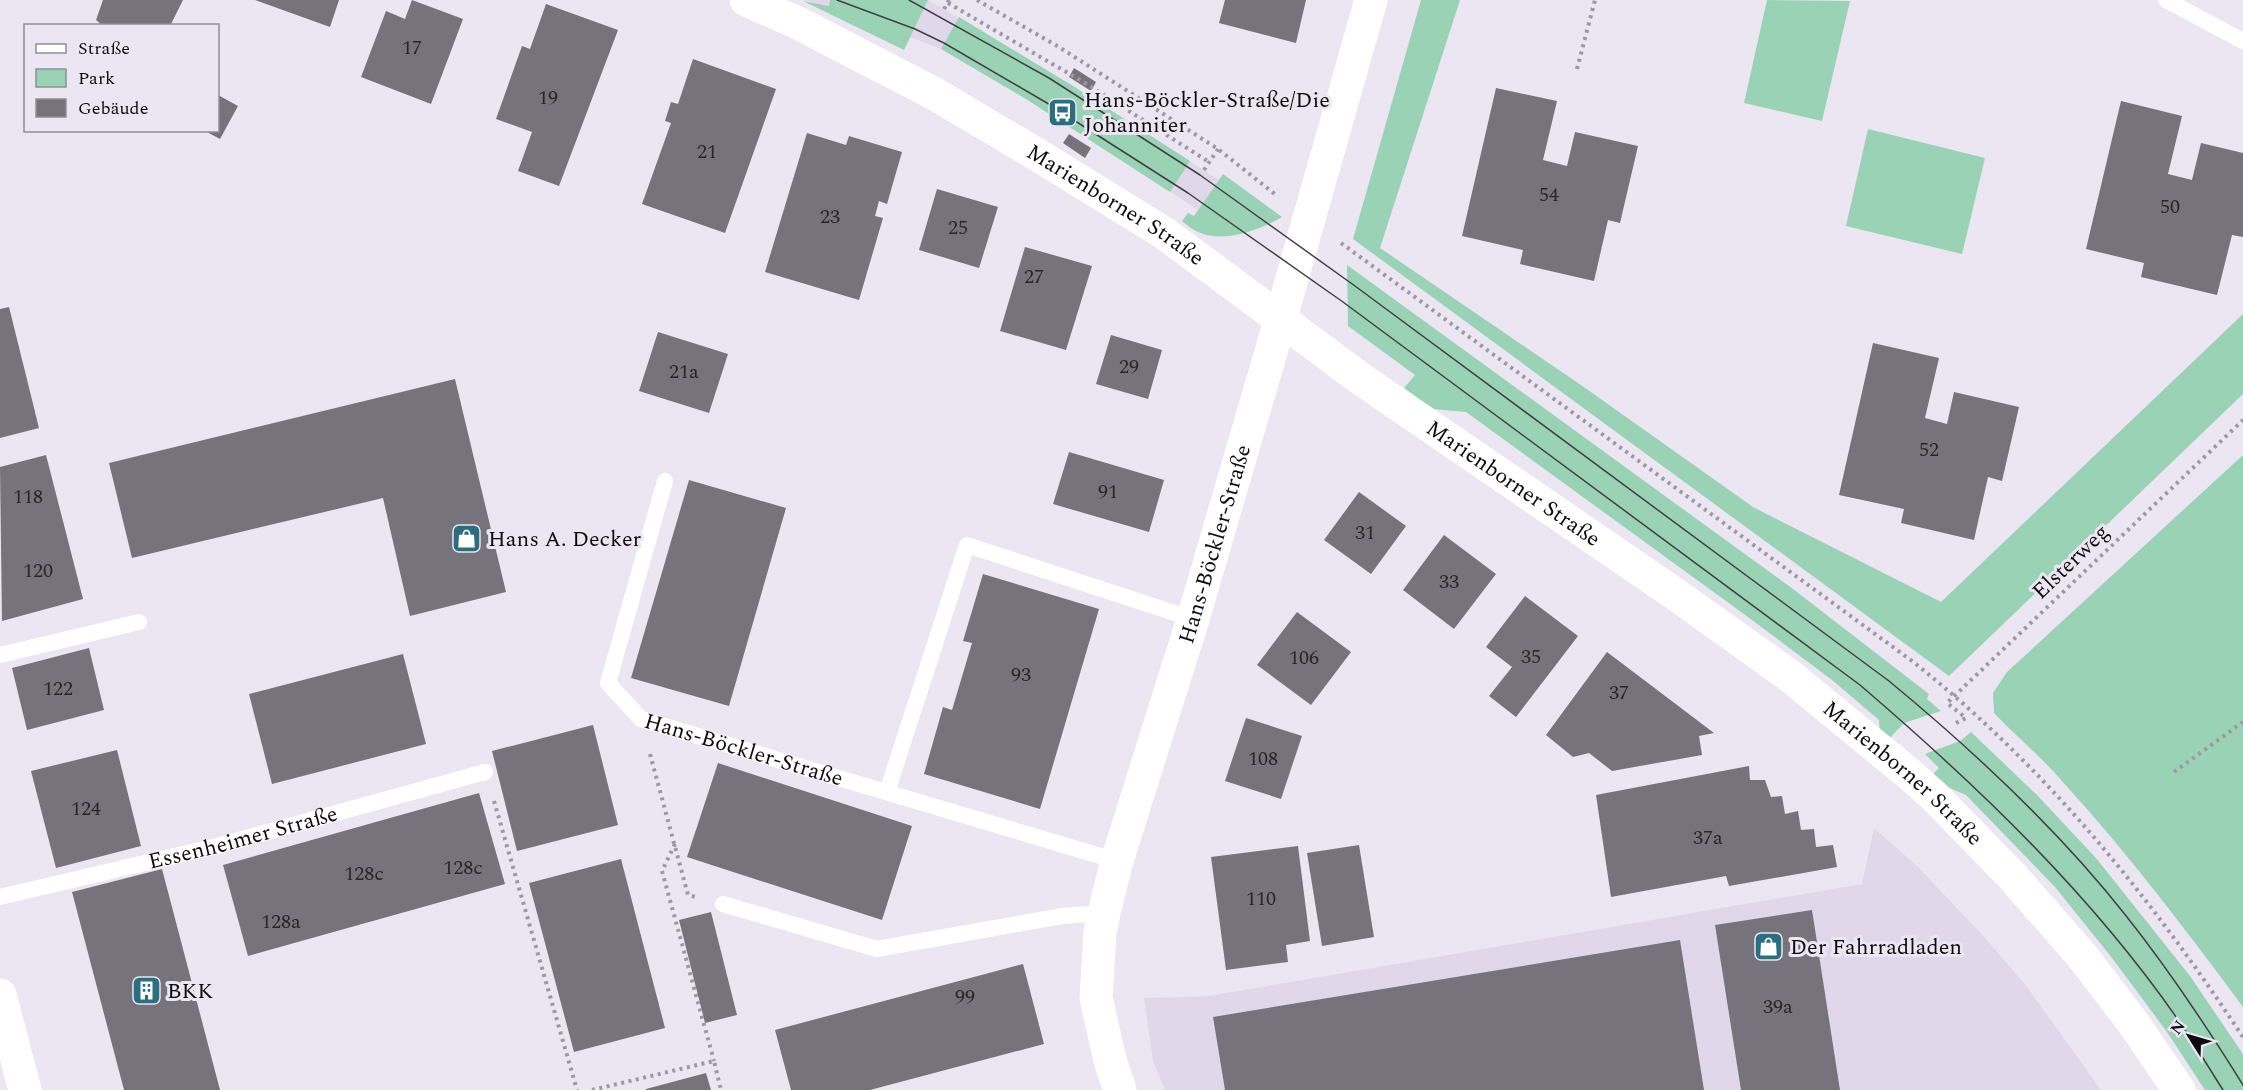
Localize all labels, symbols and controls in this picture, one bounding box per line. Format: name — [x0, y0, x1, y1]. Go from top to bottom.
legend — [24, 24, 219, 132]
house number: 17 — [402, 33, 422, 63]
text: Straße — [78, 35, 130, 62]
text: Park — [78, 65, 115, 92]
house number: 19 — [538, 83, 558, 113]
place label: Hans-Böckler-Straße/Die Johanniter — [1084, 84, 1330, 142]
text: Gebäude — [78, 95, 148, 122]
bus stop icon: Hans-Böckler-Straße/Die Johanniter — [1047, 97, 1079, 129]
street label: Marienborner Straße — [1021, 136, 1211, 274]
house number: 21 — [697, 137, 717, 167]
house number: 54 — [1539, 180, 1559, 210]
house number: 50 — [2160, 192, 2180, 222]
house number: 23 — [820, 202, 840, 232]
house number: 25 — [948, 213, 968, 243]
house number: 27 — [1024, 262, 1044, 292]
house number: 29 — [1119, 352, 1139, 382]
house number: 21a — [669, 357, 699, 387]
street label: Marienborner Straße — [1419, 412, 1607, 555]
house number: 52 — [1919, 435, 1939, 465]
street label: Hans-Böckler-Straße — [1170, 441, 1260, 648]
house number: 91 — [1098, 477, 1118, 507]
house number: 118 — [13, 482, 43, 512]
street label: Elsterweg — [2025, 517, 2117, 607]
house number: 31 — [1355, 518, 1375, 548]
shop icon: Hans A. Decker — [451, 523, 483, 555]
place label: Hans A. Decker — [488, 523, 642, 556]
house number: 120 — [23, 556, 53, 586]
house number: 33 — [1439, 567, 1459, 597]
house number: 35 — [1521, 642, 1541, 672]
house number: 106 — [1289, 643, 1319, 673]
house number: 93 — [1011, 660, 1031, 690]
house number: 122 — [43, 674, 73, 704]
house number: 37 — [1609, 678, 1629, 708]
street label: Marienborner Straße — [1815, 693, 1991, 853]
street label: Hans-Böckler-Straße — [640, 704, 847, 795]
house number: 108 — [1248, 744, 1278, 774]
house number: 124 — [71, 794, 101, 824]
street label: Essenheimer Straße — [145, 797, 341, 878]
house number: 37a — [1693, 823, 1723, 853]
house number: 128c — [443, 853, 483, 883]
house number: 128c — [344, 859, 384, 889]
house number: 110 — [1246, 884, 1276, 914]
house number: 128a — [261, 907, 301, 937]
shop icon: Der Fahrradladen — [1753, 931, 1785, 963]
place label: Der Fahrradladen — [1790, 931, 1962, 964]
building icon: BKK — [130, 975, 162, 1007]
place label: BKK — [167, 975, 213, 1008]
house number: 99 — [955, 982, 975, 1012]
house number: 39a — [1763, 992, 1793, 1022]
north arrow — [2159, 1006, 2219, 1066]
text: N — [2164, 1015, 2191, 1040]

